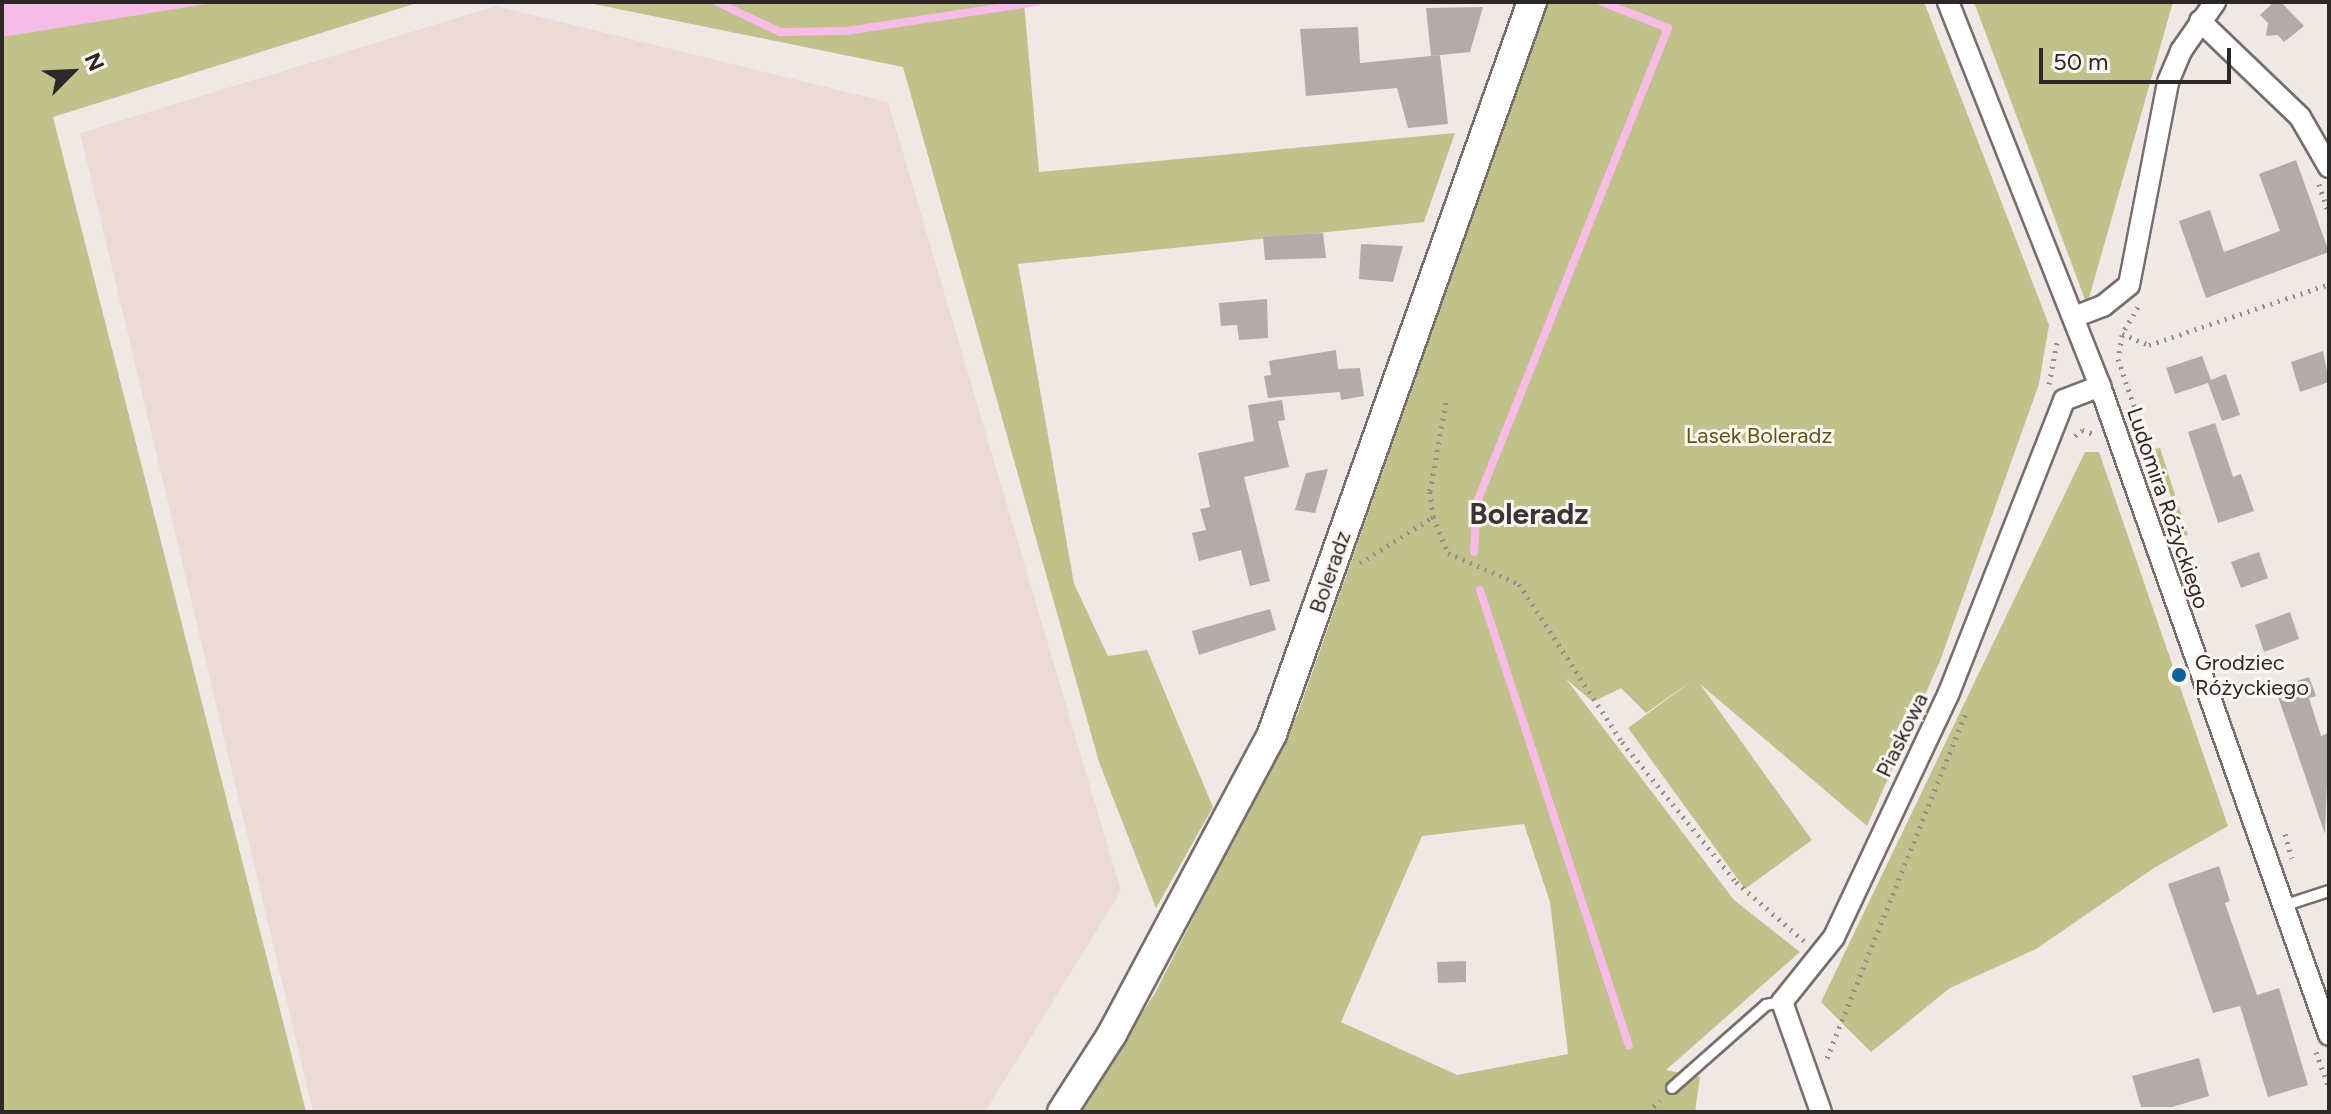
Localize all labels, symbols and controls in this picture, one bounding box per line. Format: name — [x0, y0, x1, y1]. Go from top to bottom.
north arrow — [32, 32, 112, 112]
scale bar — [2043, 32, 2235, 82]
text: 50 m — [2053, 47, 2109, 76]
text: N — [79, 49, 110, 75]
street label: Ludomira Różyckiego — [2121, 404, 2215, 612]
park label: Lasek Boleradz — [1686, 423, 1832, 449]
district label: Boleradz — [1469, 496, 1589, 532]
street label: Boleradz — [1304, 527, 1356, 617]
place label: Grodziec Różyckiego — [2195, 649, 2309, 700]
marker: Grodziec Różyckiego — [2170, 666, 2188, 684]
street label: Piaskowa — [1870, 689, 1934, 781]

